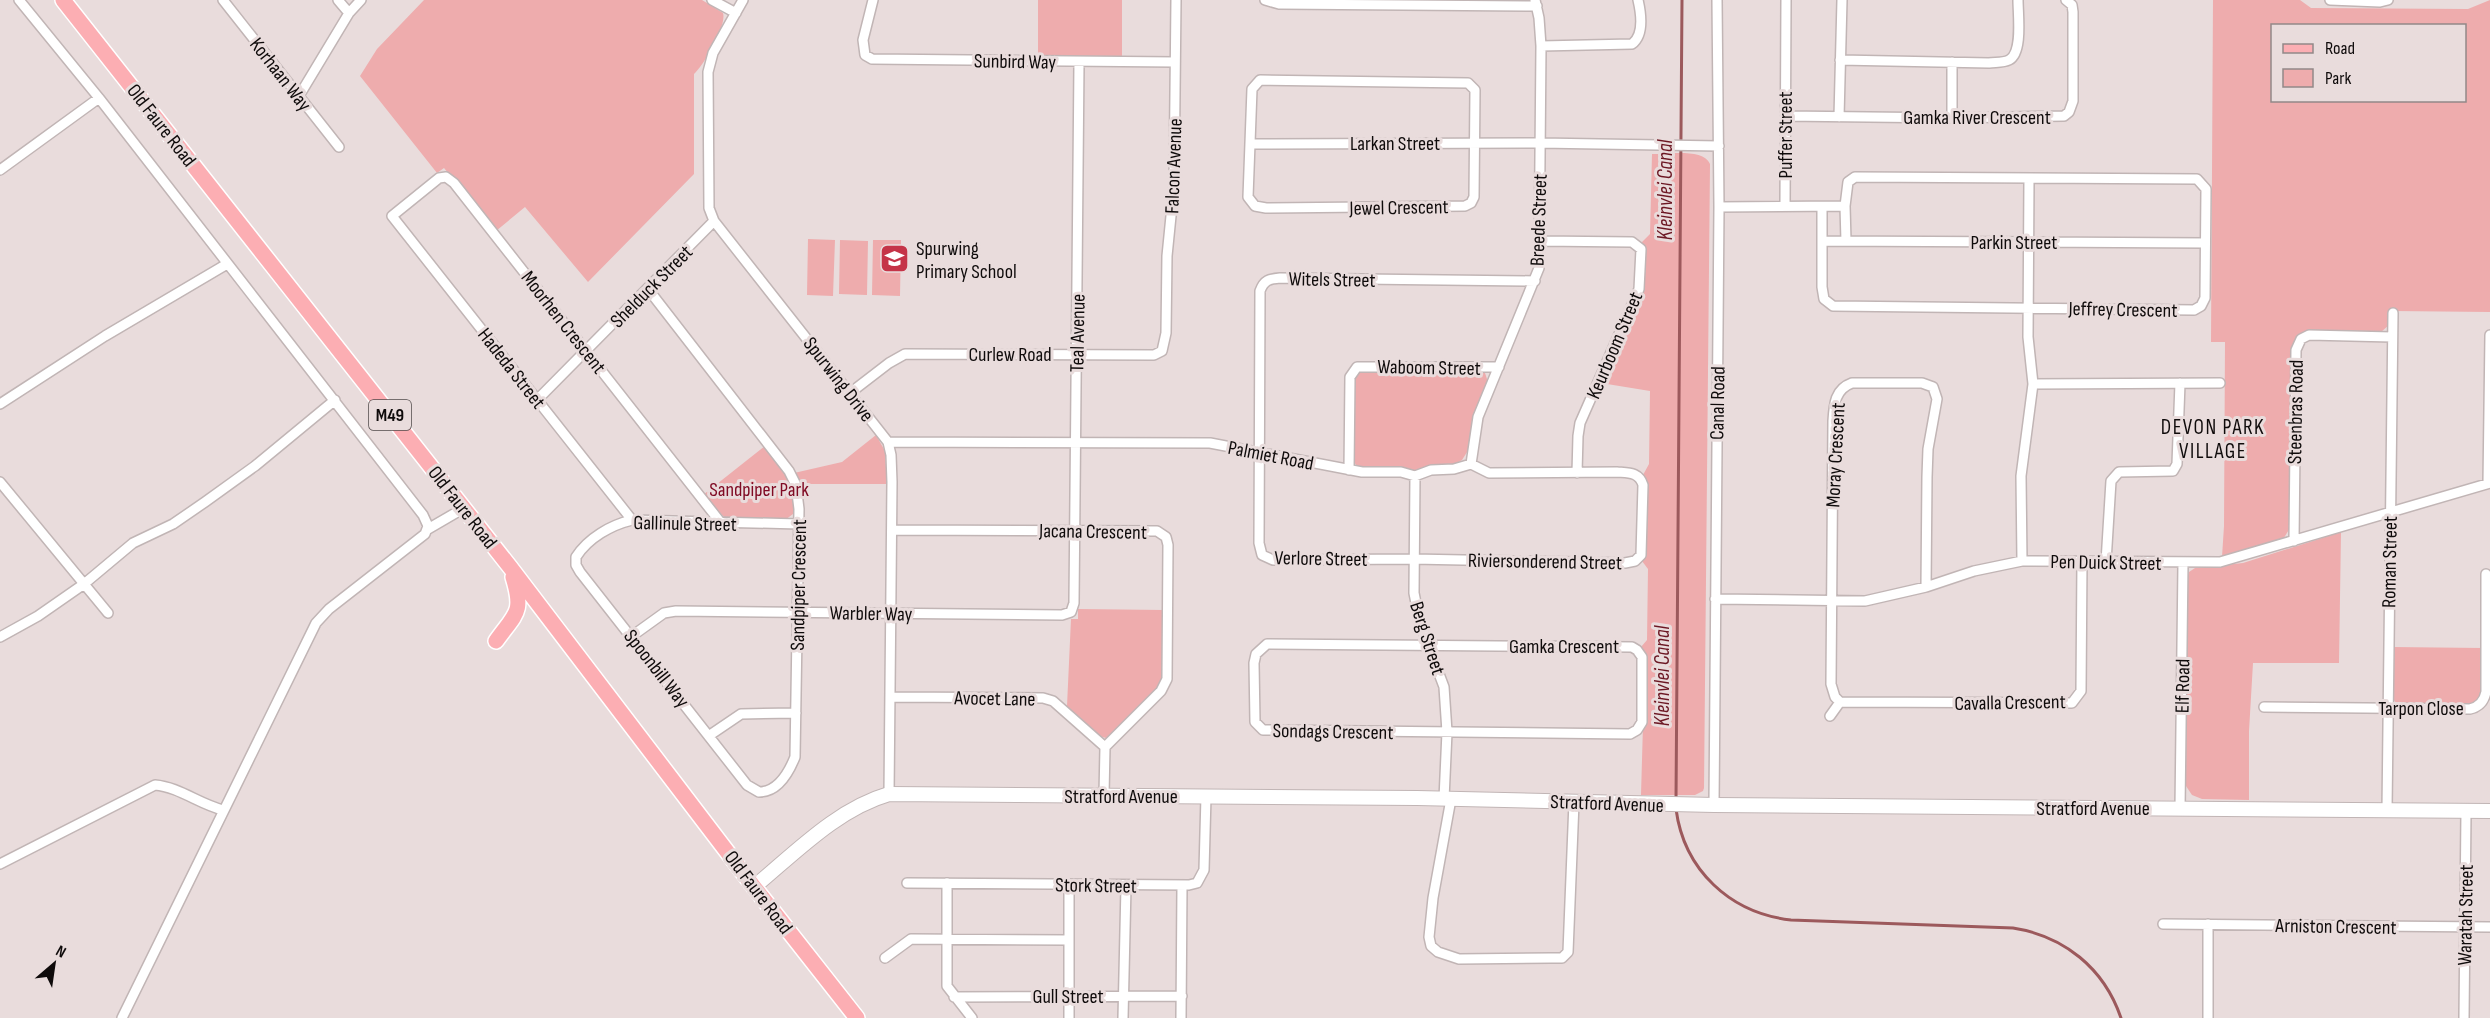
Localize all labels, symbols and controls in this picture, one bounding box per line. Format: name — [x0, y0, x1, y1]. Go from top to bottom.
legend — [2271, 24, 2466, 102]
street label: Korhaan Way — [244, 33, 316, 116]
text: Road — [2325, 38, 2355, 59]
street label: Sunbird Way — [974, 49, 1057, 75]
text: Park — [2325, 68, 2351, 89]
street label: Old Faure Road — [121, 79, 201, 172]
street label: Puffer Street — [1774, 92, 1798, 179]
street label: Gamka River Crescent — [1903, 106, 2051, 130]
street label: Falcon Avenue — [1160, 118, 1188, 214]
street label: Larkan Street — [1350, 132, 1440, 156]
water label: Kleinvlei Canal — [1653, 139, 1678, 240]
street label: Breede Street — [1525, 174, 1553, 267]
street label: Jewel Crescent — [1348, 195, 1449, 221]
street label: Parkin Street — [1971, 231, 2057, 255]
place label: Spurwing Primary School — [916, 237, 1017, 284]
street label: Shelduck Street — [606, 241, 698, 333]
school or university icon: Spurwing Primary School — [879, 243, 911, 275]
street label: Moorhen Crescent — [516, 267, 611, 379]
street label: Witels Street — [1288, 267, 1376, 293]
street label: Keurboom Street — [1582, 288, 1648, 403]
street label: Teal Avenue — [1065, 294, 1091, 372]
street label: Jeffrey Crescent — [2067, 297, 2178, 323]
street label: Hadeda Street — [472, 324, 550, 414]
street label: Spurwing Drive — [798, 333, 879, 427]
street label: Curlew Road — [968, 343, 1052, 367]
street label: Waboom Street — [1377, 355, 1481, 381]
street label: Steenbras Road — [2283, 360, 2309, 464]
street label: Canal Road — [1705, 366, 1731, 440]
road number: M49 — [369, 400, 411, 430]
street label: Moray Crescent — [1821, 402, 1851, 508]
district label: DEVON PARK VILLAGE — [2161, 415, 2265, 464]
street label: Palmiet Road — [1226, 436, 1316, 476]
street label: Old Faure Road — [422, 461, 502, 554]
park label: Sandpiper Park — [709, 478, 809, 502]
street label: Gallinule Street — [633, 511, 737, 537]
street label: Roman Street — [2377, 516, 2403, 608]
street label: Sandpiper Crescent — [786, 519, 812, 651]
street label: Jacana Crescent — [1038, 519, 1147, 545]
street label: Verlore Street — [1274, 546, 1368, 572]
street label: Riviersonderend Street — [1468, 549, 1622, 575]
street label: Pen Duick Street — [2050, 550, 2162, 576]
street label: Berg Street — [1404, 599, 1450, 678]
street label: Warbler Way — [829, 601, 913, 627]
street label: Spoonbill Way — [618, 625, 694, 713]
water label: Kleinvlei Canal — [1650, 625, 1675, 726]
street label: Gamka Crescent — [1509, 635, 1619, 659]
street label: Elf Road — [2171, 659, 2195, 713]
street label: Avocet Lane — [953, 686, 1036, 712]
street label: Cavalla Crescent — [1954, 690, 2066, 716]
street label: Tarpon Close — [2378, 697, 2464, 721]
street label: Sondags Crescent — [1272, 719, 1394, 745]
street label: Stratford Avenue — [1064, 785, 1178, 809]
street label: Stratford Avenue — [1550, 790, 1664, 818]
street label: Stratford Avenue — [2036, 797, 2150, 821]
street label: Old Faure Road — [719, 846, 797, 939]
street label: Waratah Street — [2453, 864, 2479, 966]
street label: Stork Street — [1055, 873, 1137, 899]
street label: Arniston Crescent — [2274, 914, 2397, 940]
north arrow — [24, 934, 84, 994]
text: N — [52, 942, 69, 963]
street label: Gull Street — [1032, 985, 1104, 1009]

